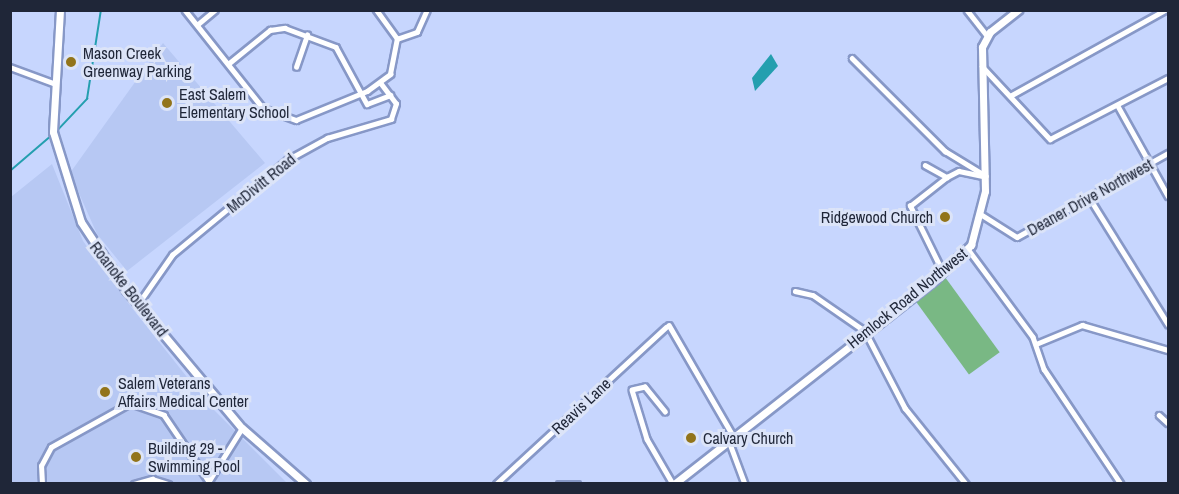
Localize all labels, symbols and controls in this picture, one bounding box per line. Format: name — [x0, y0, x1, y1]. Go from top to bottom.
place label: Mason Creek Greenway Parking — [83, 43, 192, 81]
marker: Mason Creek Greenway Parking — [64, 55, 78, 69]
place label: East Salem Elementary School — [179, 84, 289, 122]
marker: East Salem Elementary School — [160, 96, 174, 110]
street label: McDivitt Road — [223, 149, 299, 217]
street label: Deaner Drive Northwest — [1024, 154, 1156, 240]
place label: Ridgewood Church — [821, 207, 933, 227]
marker: Ridgewood Church — [938, 210, 952, 224]
street label: Roanoke Boulevard — [86, 238, 172, 340]
street label: Hemlock Road Northwest — [843, 244, 971, 352]
place label: Salem Veterans Affairs Medical Center — [118, 373, 248, 411]
street label: Reavis Lane — [548, 374, 614, 438]
marker: Salem Veterans Affairs Medical Center — [96, 383, 114, 401]
place label: Calvary Church — [703, 428, 793, 448]
marker: Calvary Church — [684, 431, 698, 445]
place label: Building 29 - Swimming Pool — [148, 438, 240, 476]
marker: Building 29 - Swimming Pool — [129, 450, 143, 464]

